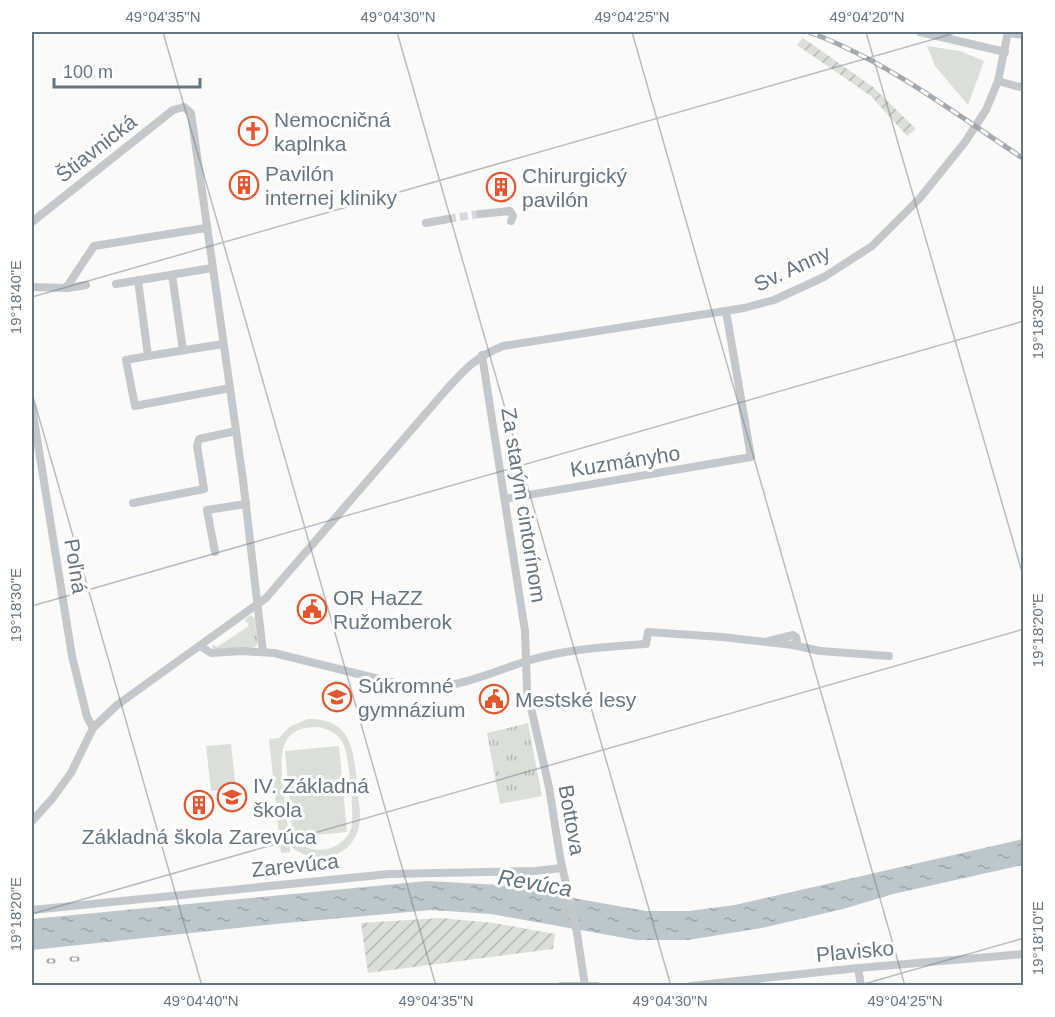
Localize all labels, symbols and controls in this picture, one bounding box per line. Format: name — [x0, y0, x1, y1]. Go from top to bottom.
text: 49°04'35"N — [125, 8, 201, 25]
text: 49°04'30"N — [360, 8, 436, 25]
text: 49°04'25"N — [594, 8, 670, 25]
text: 49°04'20"N — [829, 8, 905, 25]
scale bar — [54, 51, 200, 89]
text: 100 m — [63, 62, 113, 82]
place label: Nemocničná kaplnka — [274, 108, 391, 155]
street label: Štiavnická — [51, 109, 141, 187]
church icon: Nemocničná kaplnka — [237, 115, 269, 147]
place label: Pavilón internej kliniky — [265, 162, 397, 209]
place label: Chirurgický pavilón — [522, 164, 628, 211]
building icon: Pavilón internej kliniky — [228, 169, 260, 201]
building icon: Chirurgický pavilón — [485, 171, 517, 203]
street label: Sv. Anny — [750, 240, 834, 296]
text: 19°18'40"E — [7, 260, 24, 334]
text: 19°18'30"E — [1029, 285, 1046, 359]
street label: Za starým cintorínom — [497, 406, 551, 604]
street label: Kuzmányho — [568, 441, 682, 481]
street label: Poľná — [60, 537, 92, 595]
text: 19°18'30"E — [7, 568, 24, 642]
place label: OR HaZZ Ružomberok — [333, 586, 453, 633]
public building icon: OR HaZZ Ružomberok — [296, 593, 328, 625]
text: 19°18'20"E — [1029, 593, 1046, 667]
place label: Súkromné gymnázium — [358, 674, 465, 721]
school or university icon: Súkromné gymnázium — [321, 681, 353, 713]
public building icon: Mestské lesy — [478, 683, 510, 715]
place label: Mestské lesy — [515, 688, 637, 711]
place label: IV. Základná škola — [253, 774, 369, 821]
school or university icon: IV. Základná škola — [216, 781, 248, 813]
street label: Bottova — [554, 783, 590, 857]
building icon: Základná škola Zarevúca — [183, 789, 215, 821]
place label: Základná škola Zarevúca — [82, 825, 317, 848]
street label: Zarevúca — [250, 849, 340, 881]
water label: Revúca — [496, 864, 574, 902]
text: 19°18'20"E — [7, 877, 24, 951]
text: 19°18'10"E — [1029, 901, 1046, 975]
street label: Plavisko — [815, 936, 895, 966]
text: 49°04'40"N — [163, 992, 239, 1009]
text: 49°04'35"N — [398, 992, 474, 1009]
text: 49°04'30"N — [632, 992, 708, 1009]
text: 49°04'25"N — [867, 992, 943, 1009]

